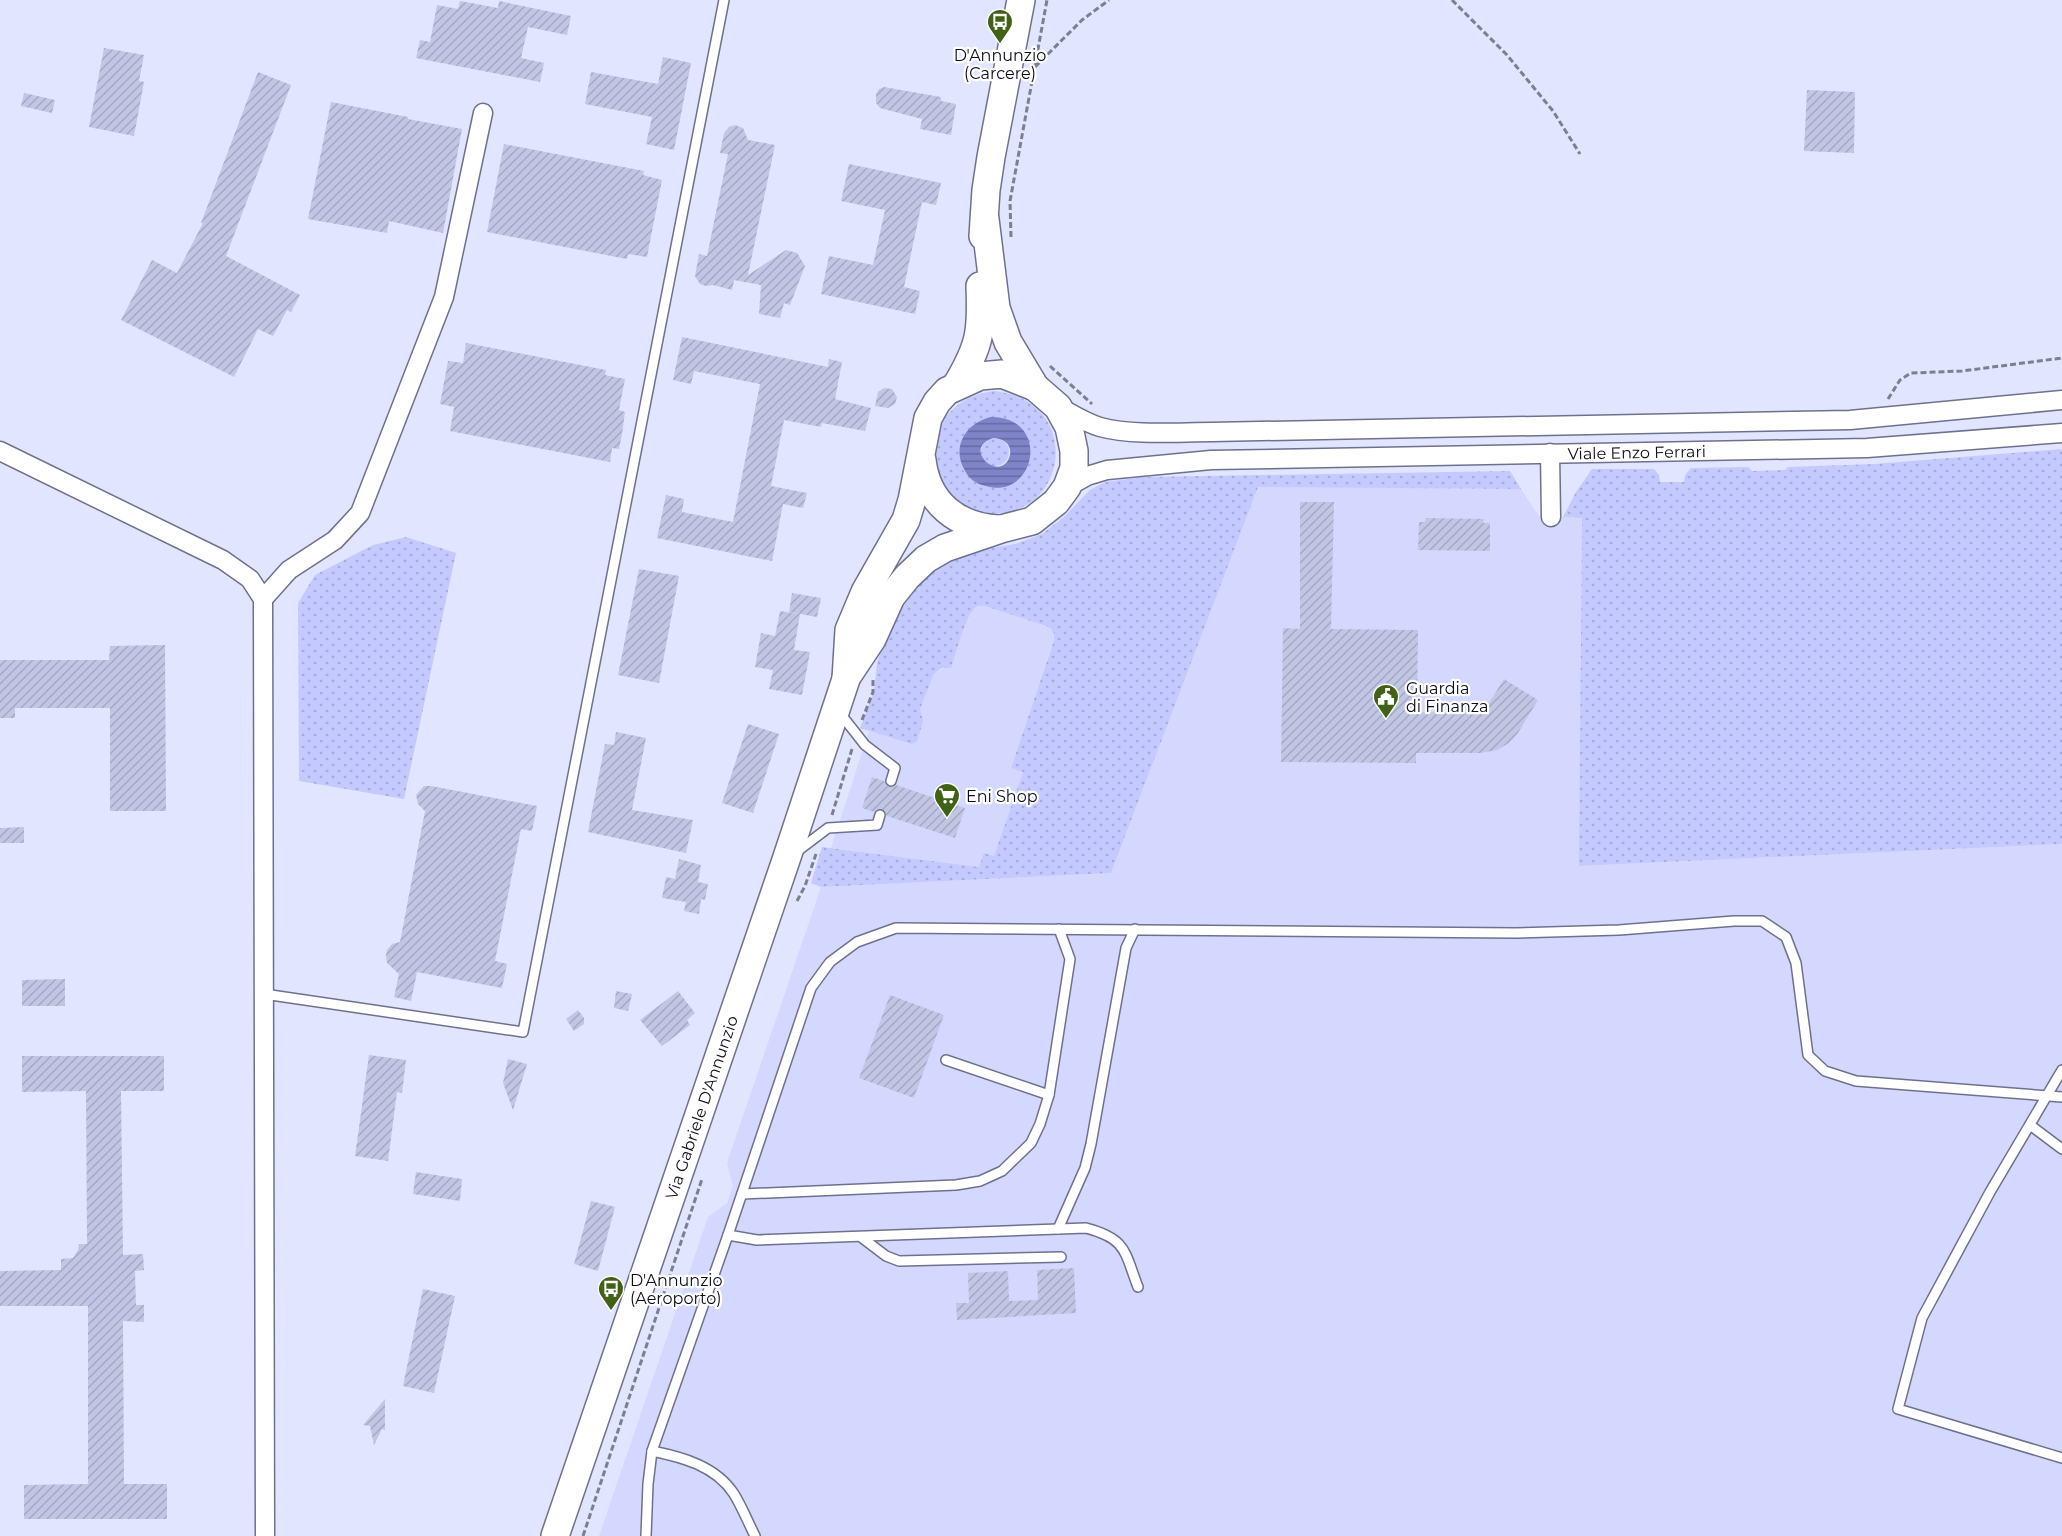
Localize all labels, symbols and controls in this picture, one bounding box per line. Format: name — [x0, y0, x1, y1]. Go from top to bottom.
bus stop icon: D'Annunzio (Carcere) — [985, 7, 1015, 45]
place label: D'Annunzio (Carcere) — [954, 46, 1046, 83]
street label: Viale Enzo Ferrari — [1567, 441, 1706, 463]
place label: Guardia di Finanza — [1406, 679, 1488, 716]
public building icon: Guardia di Finanza — [1371, 682, 1401, 720]
supermarket icon: Eni Shop — [932, 781, 962, 819]
place label: Eni Shop — [966, 787, 1038, 806]
street label: Via Gabriele D'Annunzio — [661, 1013, 742, 1202]
place label: D'Annunzio (Aeroporto) — [630, 1271, 723, 1308]
bus stop icon: D'Annunzio (Aeroporto) — [596, 1274, 626, 1312]

